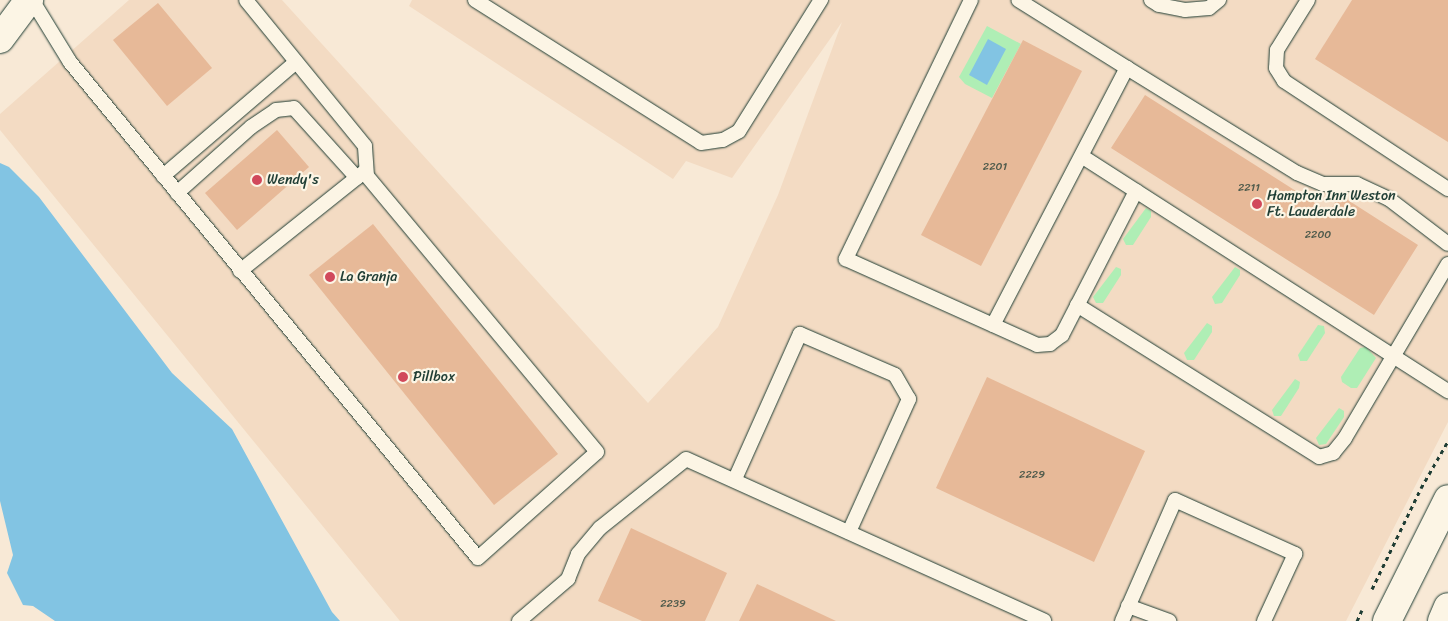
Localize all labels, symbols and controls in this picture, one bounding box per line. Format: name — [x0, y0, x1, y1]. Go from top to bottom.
house number: 2201 — [983, 160, 1007, 174]
place label: Wendy's — [267, 172, 319, 188]
marker: Wendy's — [251, 174, 263, 186]
house number: 2211 — [1238, 181, 1260, 195]
place label: Hampton Inn Weston Ft. Lauderdale — [1267, 188, 1396, 220]
marker: Hampton Inn Weston Ft. Lauderdale — [1251, 198, 1263, 210]
house number: 2200 — [1305, 228, 1331, 242]
place label: La Granja — [340, 269, 397, 285]
marker: La Granja — [324, 271, 336, 283]
place label: Pillbox — [413, 369, 455, 385]
marker: Pillbox — [397, 371, 409, 383]
house number: 2229 — [1019, 468, 1045, 482]
house number: 2239 — [660, 597, 686, 611]

